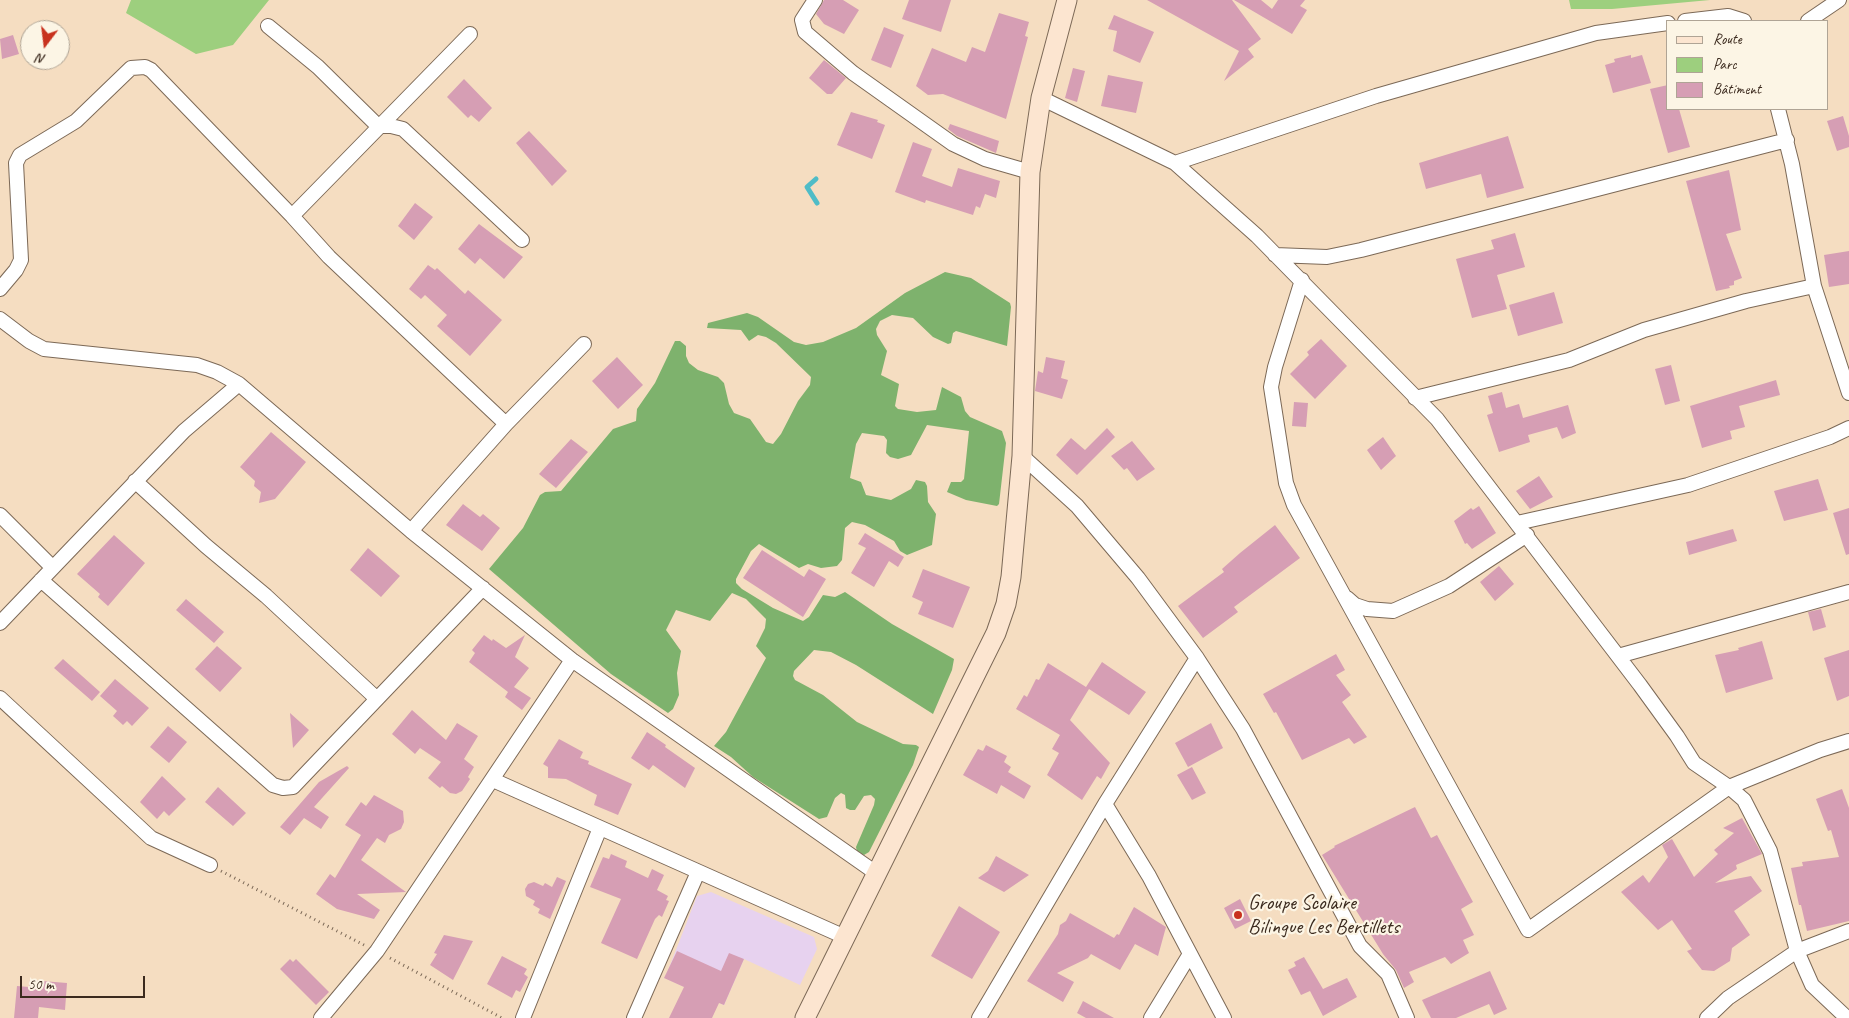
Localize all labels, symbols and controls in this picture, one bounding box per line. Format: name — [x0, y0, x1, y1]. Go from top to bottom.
north arrow — [20, 20, 70, 70]
legend — [1666, 20, 1829, 110]
text: Route — [1713, 30, 1742, 49]
text: N — [35, 50, 48, 68]
text: Parc — [1713, 55, 1737, 74]
text: Bâtiment — [1713, 80, 1761, 99]
place label: Groupe Scolaire Bilingue Les Bertillets — [1248, 890, 1399, 940]
marker: Groupe Scolaire Bilingue Les Bertillets — [1232, 909, 1244, 921]
scale bar — [22, 966, 148, 998]
text: 50 m — [28, 975, 54, 994]

